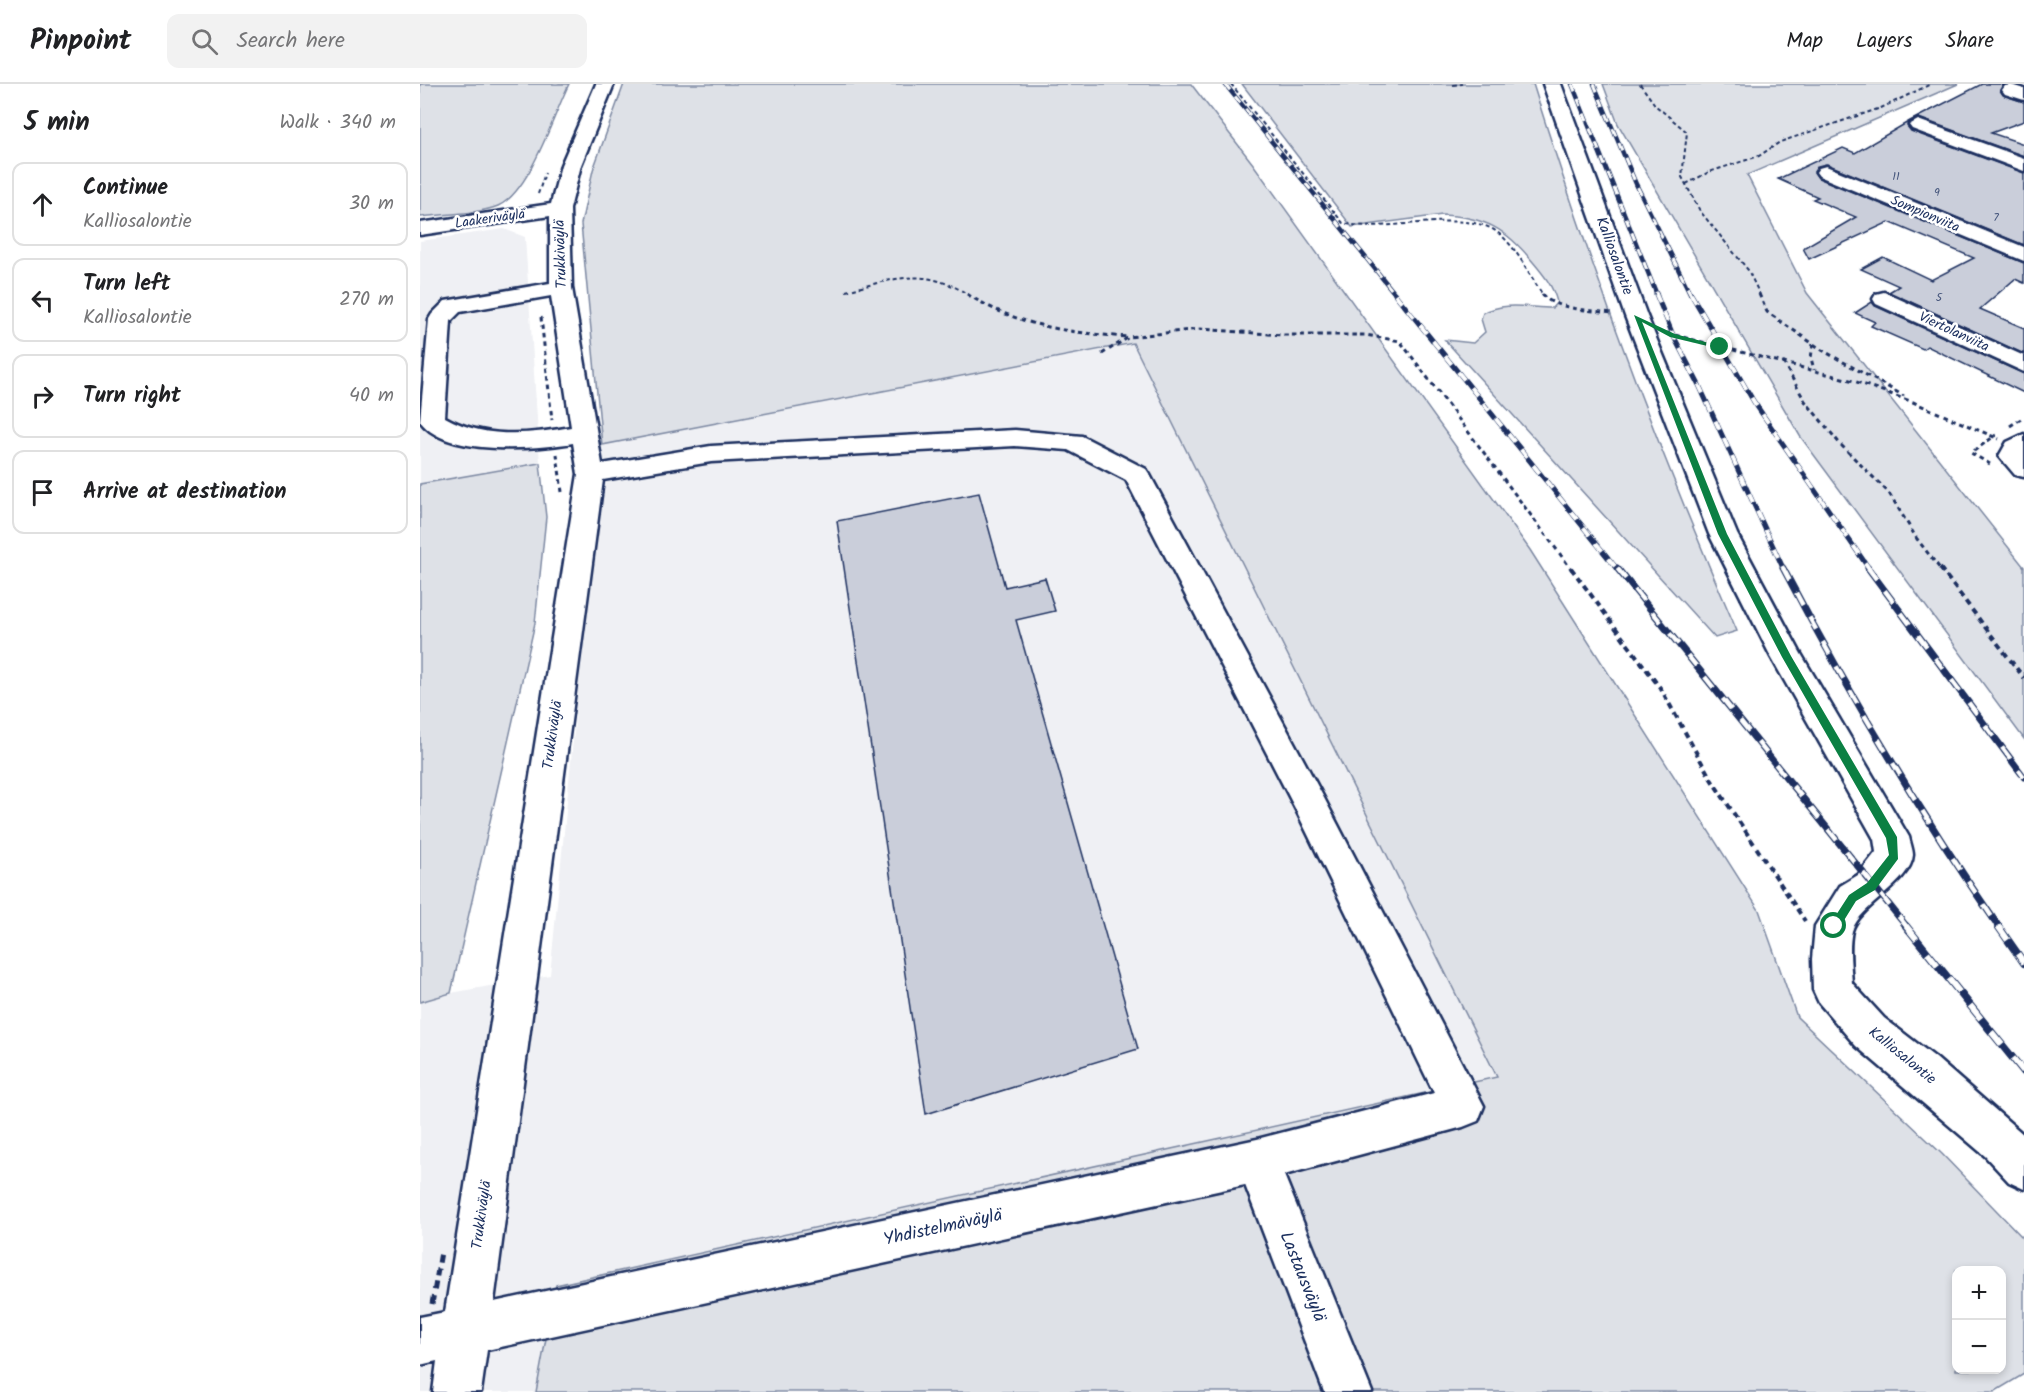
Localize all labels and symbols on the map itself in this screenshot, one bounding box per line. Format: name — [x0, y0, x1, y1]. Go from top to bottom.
house number: 11 — [1892, 167, 1900, 186]
house number: 9 — [1934, 183, 1940, 202]
street label: Sompionviita — [1887, 190, 1963, 238]
street label: Laakeriväylä — [453, 203, 528, 235]
house number: 7 — [1993, 208, 1999, 227]
street label: Kalliosalontie — [1589, 214, 1639, 299]
street label: Trukkiväylä — [548, 218, 574, 289]
house number: 5 — [1936, 288, 1944, 307]
street label: Viertolanviita — [1915, 306, 1993, 358]
route end — [1706, 333, 1732, 359]
street label: Trukkiväylä — [536, 698, 570, 771]
route start — [1820, 912, 1846, 938]
street label: Kalliosalontie — [1863, 1021, 1941, 1091]
street label: Trukkiväylä — [465, 1178, 499, 1251]
street label: Yhdistelmäväylä — [881, 1201, 1007, 1255]
street label: Lastausväylä — [1271, 1227, 1334, 1328]

